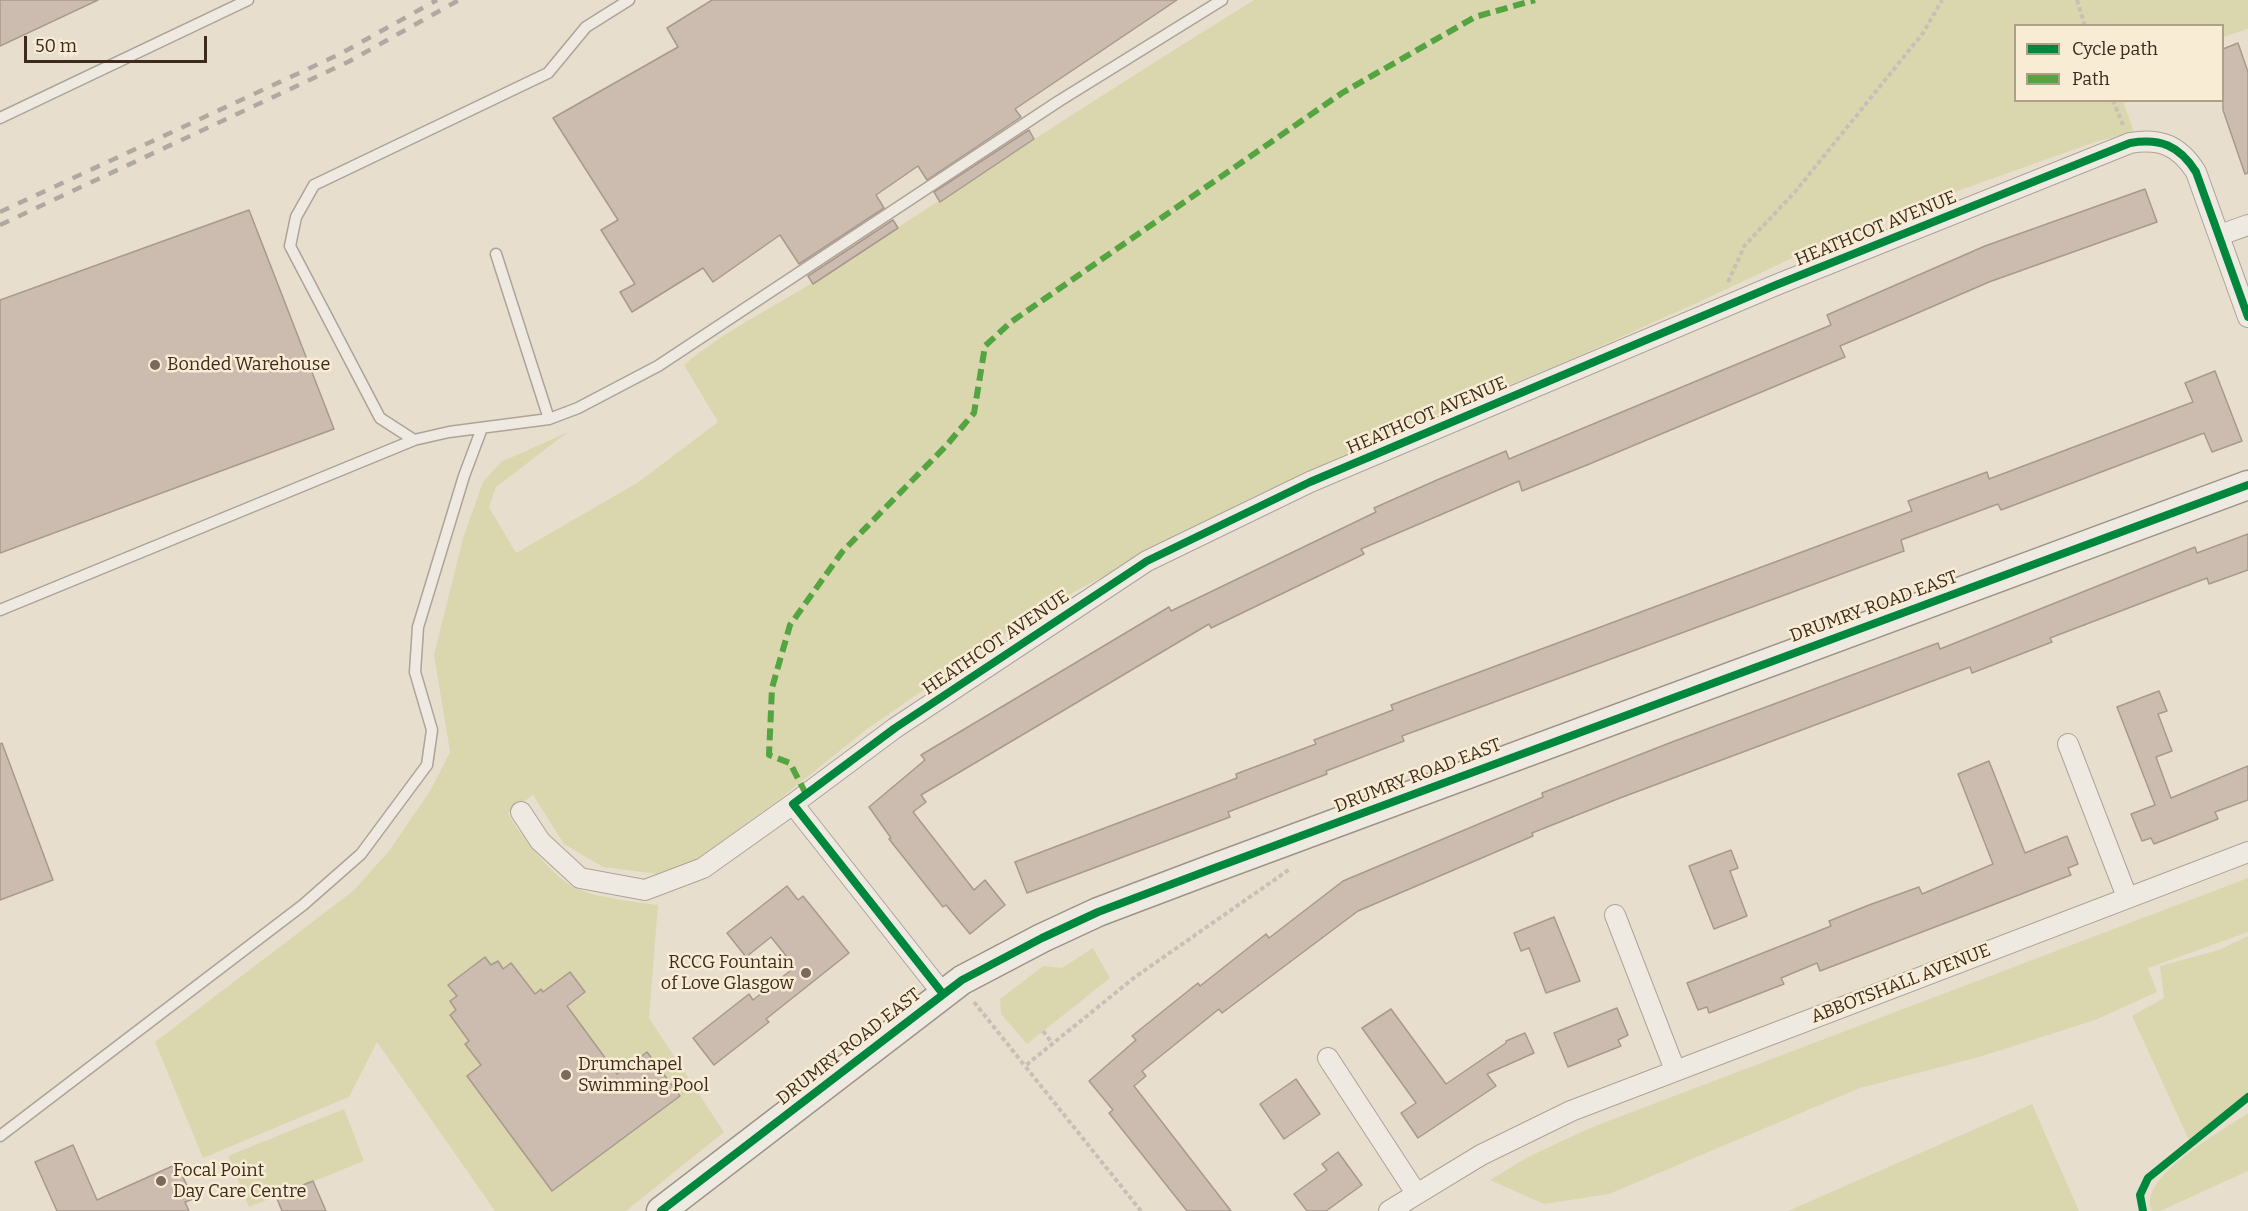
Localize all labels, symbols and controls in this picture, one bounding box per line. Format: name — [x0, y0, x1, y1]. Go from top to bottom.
scale bar — [27, 24, 210, 62]
legend — [2014, 24, 2224, 102]
text: 50 m — [35, 35, 77, 57]
text: Cycle path — [2072, 38, 2158, 60]
text: Path — [2072, 68, 2110, 90]
street label: HEATHCOT AVENUE — [1792, 187, 1960, 271]
place label: Bonded Warehouse — [167, 354, 330, 376]
marker: Bonded Warehouse — [148, 358, 162, 372]
street label: HEATHCOT AVENUE — [1344, 372, 1510, 460]
street label: DRUMRY ROAD EAST — [1787, 567, 1961, 647]
street label: HEATHCOT AVENUE — [919, 586, 1073, 700]
street label: DRUMRY ROAD EAST — [1332, 734, 1504, 818]
street label: ABBOTSHALL AVENUE — [1808, 940, 1994, 1028]
place label: RCCG Fountain of Love Glasgow — [661, 952, 794, 994]
marker: RCCG Fountain of Love Glasgow — [799, 966, 813, 980]
street label: DRUMRY ROAD EAST — [773, 984, 925, 1110]
place label: Drumchapel Swimming Pool — [578, 1054, 709, 1096]
marker: Drumchapel Swimming Pool — [559, 1068, 573, 1082]
place label: Focal Point Day Care Centre — [173, 1160, 306, 1202]
marker: Focal Point Day Care Centre — [154, 1174, 168, 1188]

